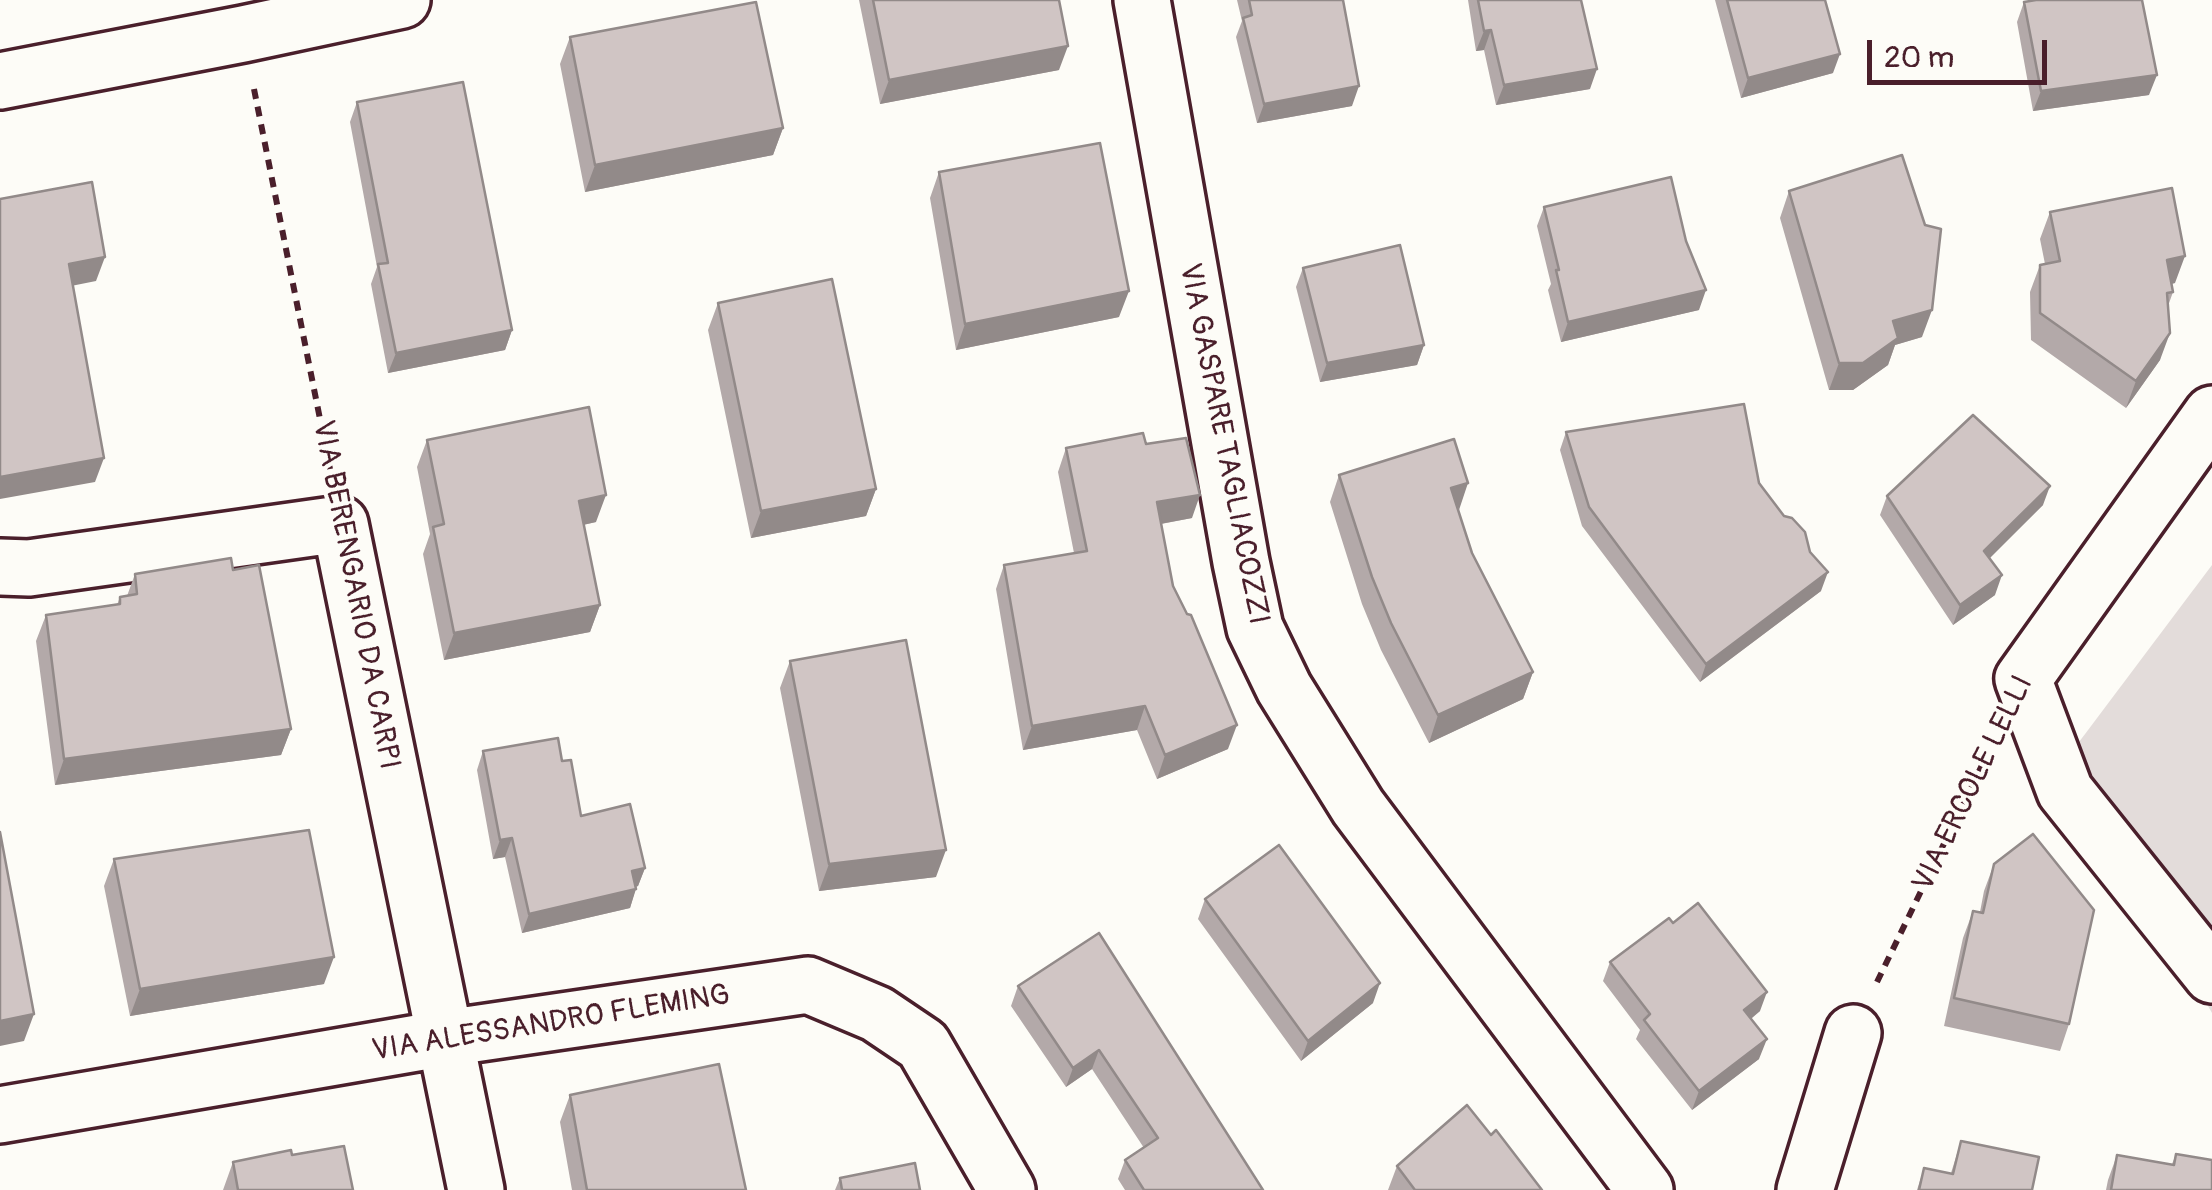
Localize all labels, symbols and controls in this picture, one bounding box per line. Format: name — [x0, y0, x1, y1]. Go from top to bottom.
scale bar — [1872, 20, 2052, 82]
text: 20 m — [1884, 39, 1954, 76]
street label: VIA GASPARE TAGLIACOZZI — [1170, 260, 1276, 628]
street label: VIA BERENGARIO DA CARPI — [303, 417, 407, 773]
street label: VIA ERCOLE LELLI — [1906, 670, 2042, 898]
street label: VIA ALESSANDRO FLEMING — [370, 978, 732, 1070]

